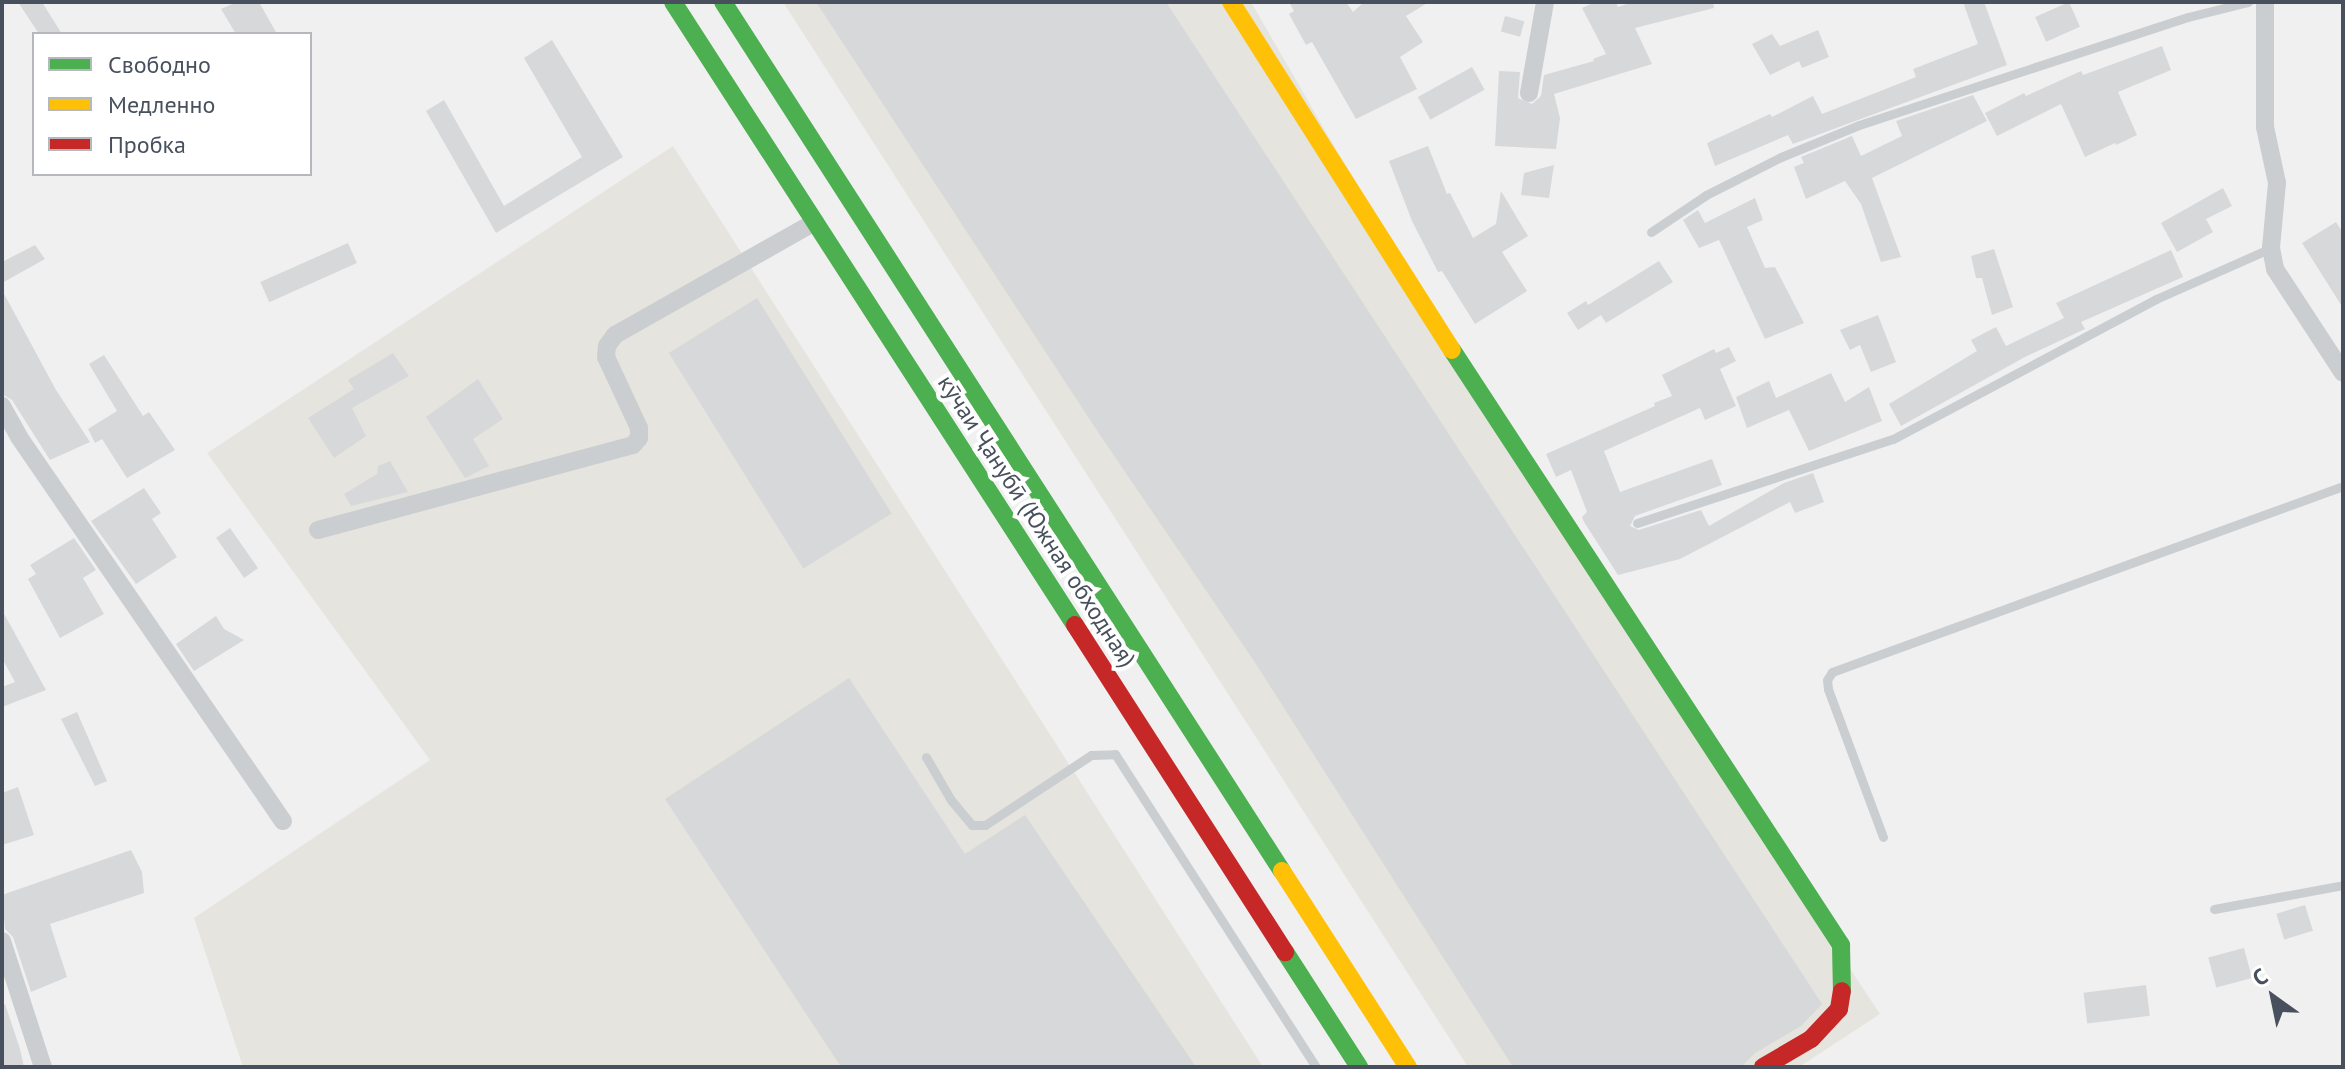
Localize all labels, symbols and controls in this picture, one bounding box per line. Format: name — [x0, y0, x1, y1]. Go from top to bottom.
legend — [32, 32, 312, 176]
text: Свободно — [108, 49, 211, 80]
text: Медленно — [108, 89, 215, 120]
text: Пробка — [108, 129, 186, 160]
street label: кӯчаи Ҷанубӣ (Южная обходная) — [932, 370, 1142, 672]
north arrow — [2233, 957, 2313, 1037]
text: С — [2247, 962, 2273, 992]

